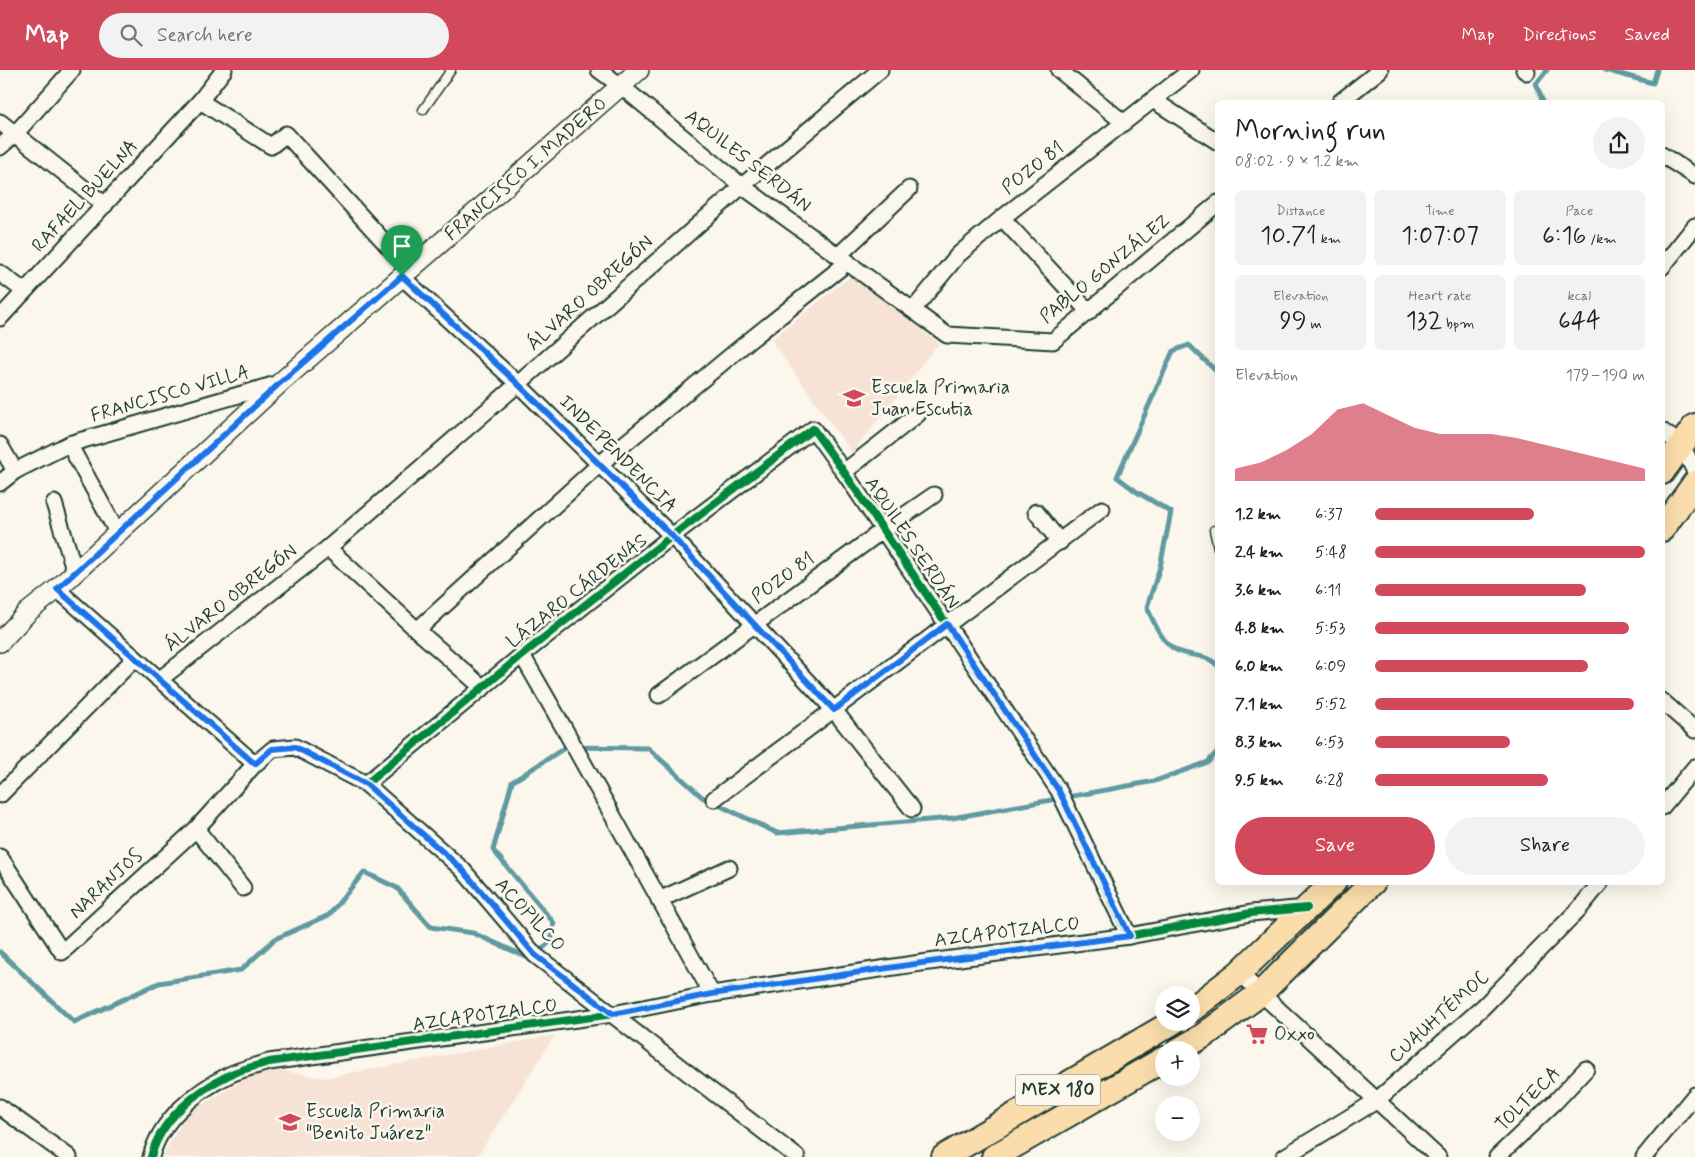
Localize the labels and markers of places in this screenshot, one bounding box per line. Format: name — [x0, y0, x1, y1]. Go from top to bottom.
pin — [381, 225, 423, 276]
place label: Escuela Primaria Juan Escutia — [871, 375, 1010, 422]
school or university icon: Escuela Primaria Juan Escutia — [841, 385, 867, 411]
supermarket icon: Oxxo — [1244, 1021, 1270, 1047]
place label: Oxxo — [1274, 1022, 1315, 1047]
place label: Escuela Primaria "Benito Juárez" — [306, 1099, 445, 1146]
school or university icon: Escuela Primaria "Benito Juárez" — [277, 1109, 303, 1135]

